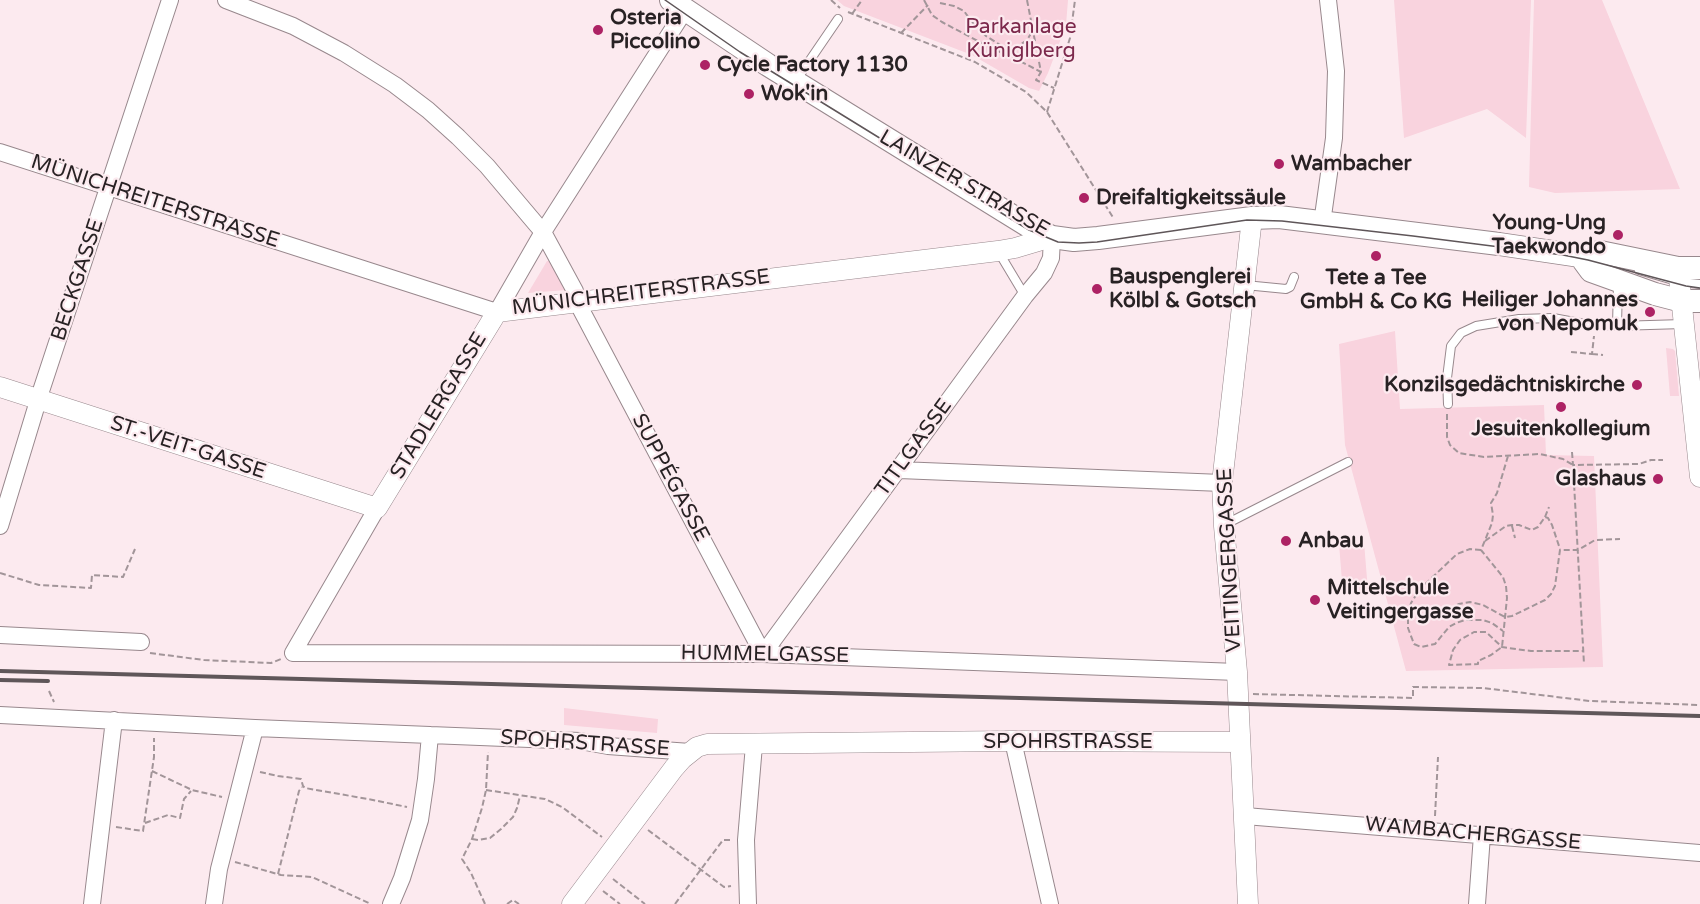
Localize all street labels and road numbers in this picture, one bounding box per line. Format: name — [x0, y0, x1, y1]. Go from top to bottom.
street label: LAINZER STRASSE — [874, 125, 1054, 243]
street label: MÜNICHREITERSTRASSE — [28, 150, 282, 254]
street label: BECKGASSE — [46, 216, 110, 344]
street label: MÜNICHREITERSTRASSE — [511, 265, 771, 321]
street label: STADLERGASSE — [385, 328, 493, 484]
street label: TITLGASSE — [870, 394, 958, 502]
street label: SUPPÉGASSE — [626, 410, 714, 546]
street label: ST.-VEIT-GASSE — [107, 411, 269, 485]
street label: VEITINGERGASSE — [1213, 467, 1247, 653]
street label: HUMMELGASSE — [680, 641, 850, 669]
street label: SPOHRSTRASSE — [499, 726, 671, 762]
street label: SPOHRSTRASSE — [983, 729, 1153, 755]
street label: WAMBACHERGASSE — [1364, 812, 1582, 856]

